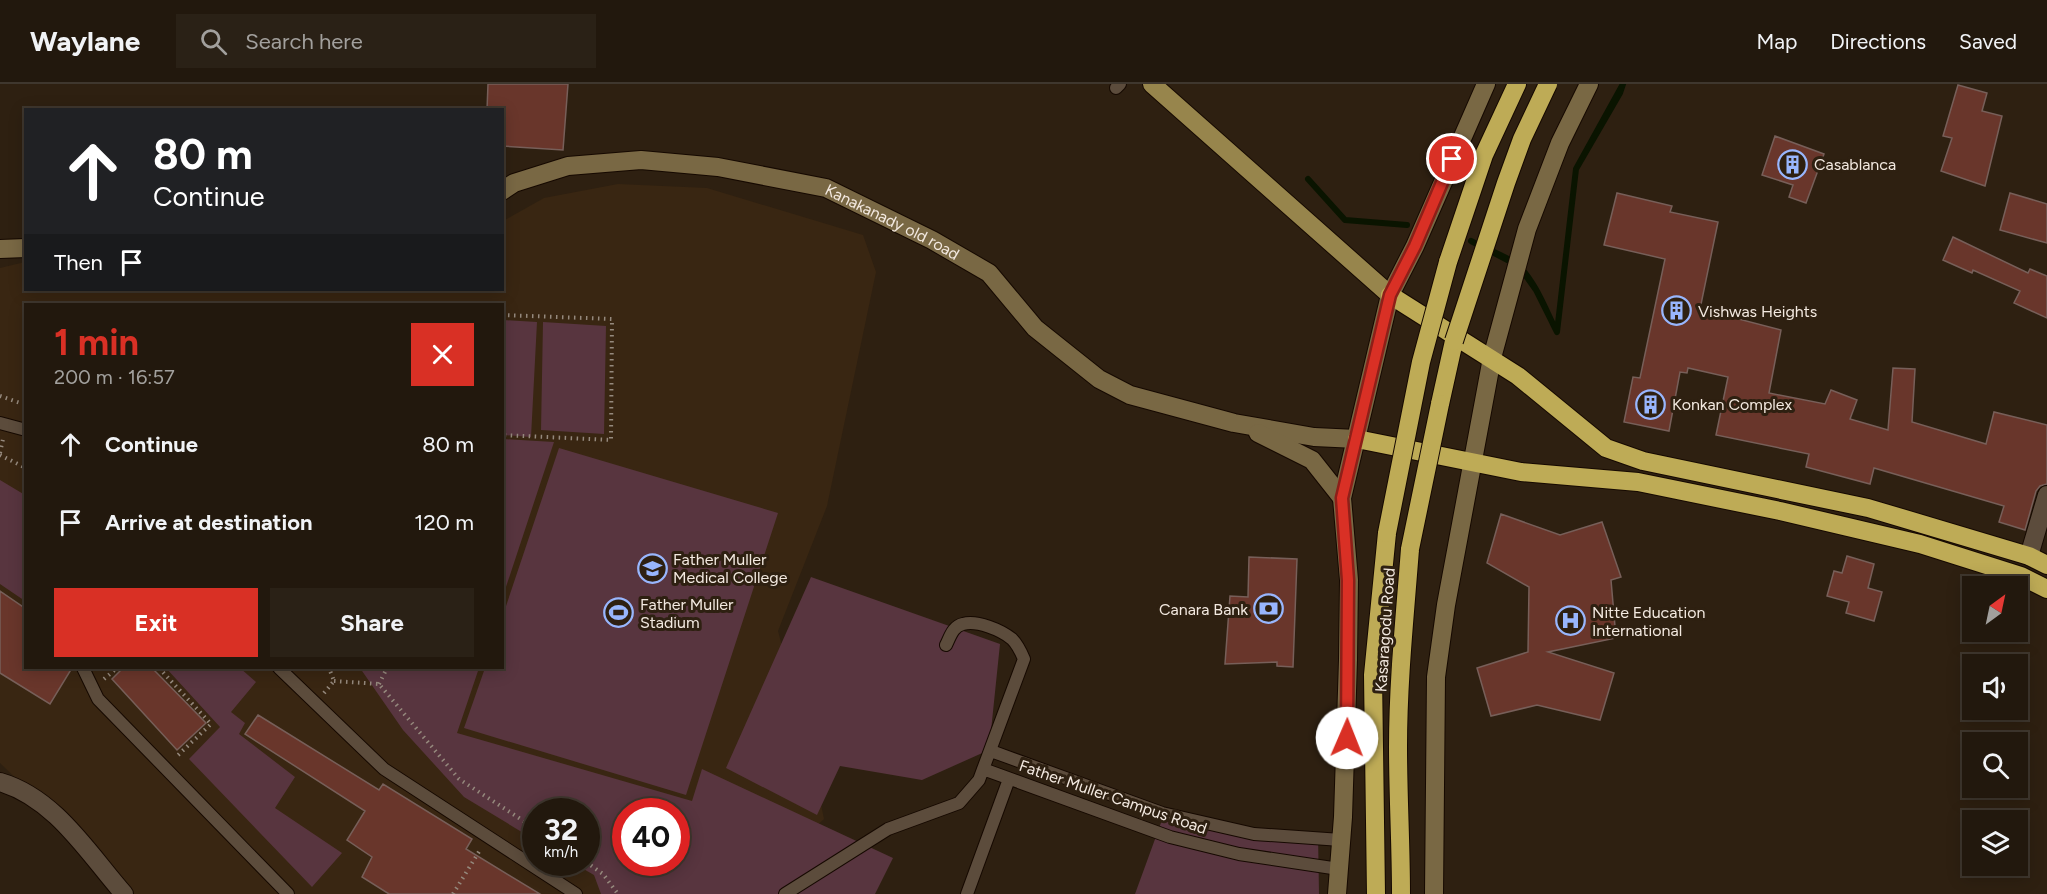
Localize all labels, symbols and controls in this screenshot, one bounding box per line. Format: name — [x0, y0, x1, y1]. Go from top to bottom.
search box — [176, 14, 596, 68]
text: Waylane — [30, 24, 140, 58]
icon: search — [197, 25, 230, 58]
text: Search here — [245, 28, 363, 55]
text: Map — [1756, 29, 1797, 54]
text: Directions — [1830, 29, 1926, 54]
text: Saved — [1959, 29, 2017, 54]
text: 80 m — [153, 129, 253, 180]
icon: ahead — [54, 132, 132, 210]
pin — [1426, 133, 1477, 184]
icon: arrive — [1435, 142, 1468, 175]
building icon: Casablanca — [1777, 148, 1809, 180]
place label: Casablanca — [1814, 155, 1896, 174]
text: Continue — [153, 180, 265, 213]
street label: Kanakanady old road — [822, 180, 963, 263]
icon: arrive — [115, 246, 148, 279]
text: Then — [54, 249, 103, 276]
building icon: Vishwas Heights — [1661, 295, 1693, 327]
place label: Vishwas Heights — [1698, 302, 1817, 321]
text: 1 min — [54, 321, 139, 364]
button: close — [411, 323, 474, 386]
text: 200 m · 16:57 — [54, 365, 175, 389]
building icon: Konkan Complex — [1635, 388, 1667, 420]
place label: Konkan Complex — [1672, 395, 1793, 414]
icon: ahead — [54, 428, 87, 461]
text: Continue — [105, 431, 198, 458]
text: 80 m — [422, 431, 474, 458]
icon: arrive — [54, 506, 87, 539]
text: Arrive at destination — [105, 509, 313, 536]
text: 120 m — [414, 509, 474, 536]
place label: Father Muller Medical College — [673, 550, 788, 587]
school or university icon: Father Muller Medical College — [636, 552, 668, 584]
street label: Kasaragodu Road — [1371, 567, 1399, 693]
north arrow — [1962, 576, 2028, 642]
map controls — [1962, 576, 2028, 876]
button: Exit — [54, 588, 258, 657]
button: Share — [270, 588, 474, 657]
bank icon: Canara Bank — [1253, 593, 1285, 625]
place label: Father Muller Stadium — [640, 595, 734, 632]
sports icon: Father Muller Stadium — [603, 597, 635, 629]
place label: Canara Bank — [1159, 600, 1248, 619]
place label: Nitte Education International — [1592, 603, 1705, 640]
hospital icon: Nitte Education International — [1555, 605, 1587, 637]
button: sound — [1962, 654, 2028, 720]
position arrow — [1315, 706, 1379, 770]
button: search — [1962, 732, 2028, 798]
street label: Father Muller Campus Road — [1017, 756, 1209, 838]
speed limit sign: 40 — [612, 798, 690, 876]
button: layers — [1962, 810, 2028, 876]
text: 32 — [544, 811, 578, 848]
text: km/h — [544, 843, 578, 861]

